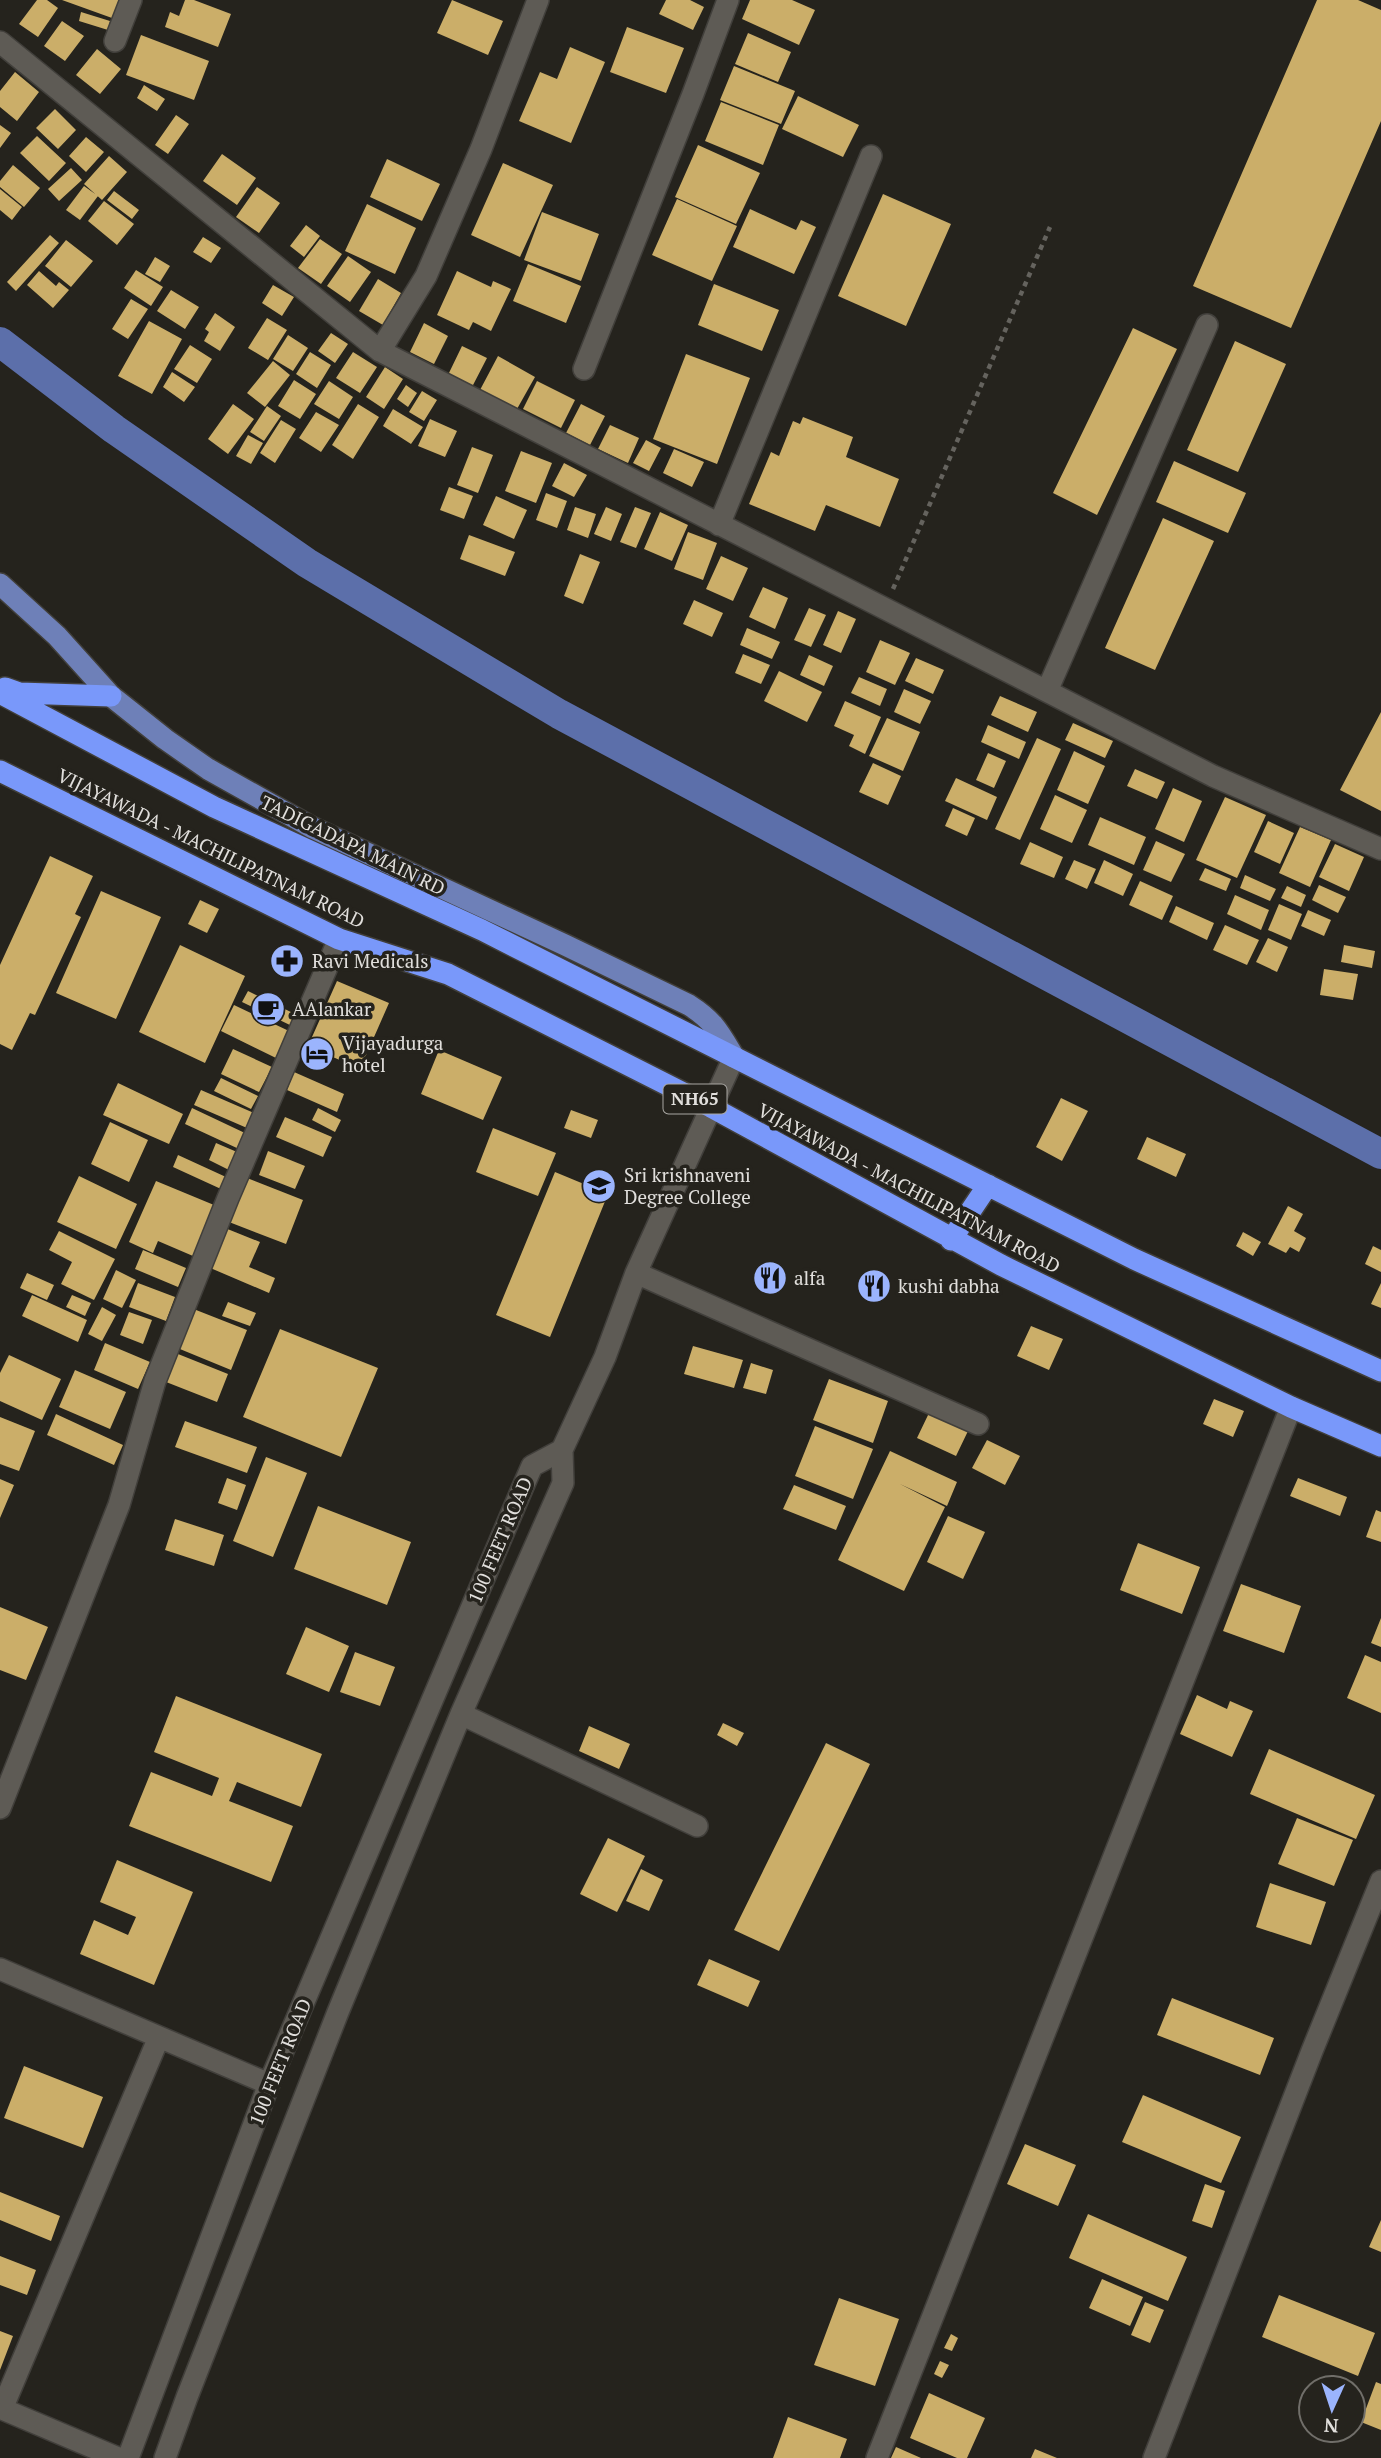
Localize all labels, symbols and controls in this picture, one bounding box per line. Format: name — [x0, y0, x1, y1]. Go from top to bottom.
street label: VIJAYAWADA - MACHILIPATNAM ROAD — [53, 762, 369, 933]
street label: TADIGADAPA MAIN RD — [257, 789, 450, 900]
pharmacy icon: Ravi Medicals — [268, 942, 306, 980]
place label: Ravi Medicals — [312, 948, 428, 973]
cafe icon: AAlankar — [249, 990, 287, 1028]
place label: AAlankar — [292, 996, 372, 1021]
place label: Vijayadurga hotel — [342, 1030, 444, 1077]
hotel icon: Vijayadurga hotel — [298, 1035, 336, 1073]
road number: NH65 — [664, 1084, 726, 1114]
street label: VIJAYAWADA - MACHILIPATNAM ROAD — [754, 1097, 1065, 1278]
place label: Sri krishnaveni Degree College — [624, 1162, 751, 1209]
school or university icon: Sri krishnaveni Degree College — [580, 1167, 618, 1205]
restaurant icon: alfa — [751, 1259, 789, 1297]
place label: alfa — [794, 1265, 826, 1290]
restaurant icon: kushi dabha — [855, 1267, 893, 1305]
place label: kushi dabha — [898, 1273, 1000, 1298]
street label: 100 FEET ROAD — [462, 1473, 537, 1607]
street label: 100 FEET ROAD — [243, 1995, 316, 2129]
north arrow — [1297, 2374, 1367, 2444]
text: N — [1323, 2414, 1339, 2439]

